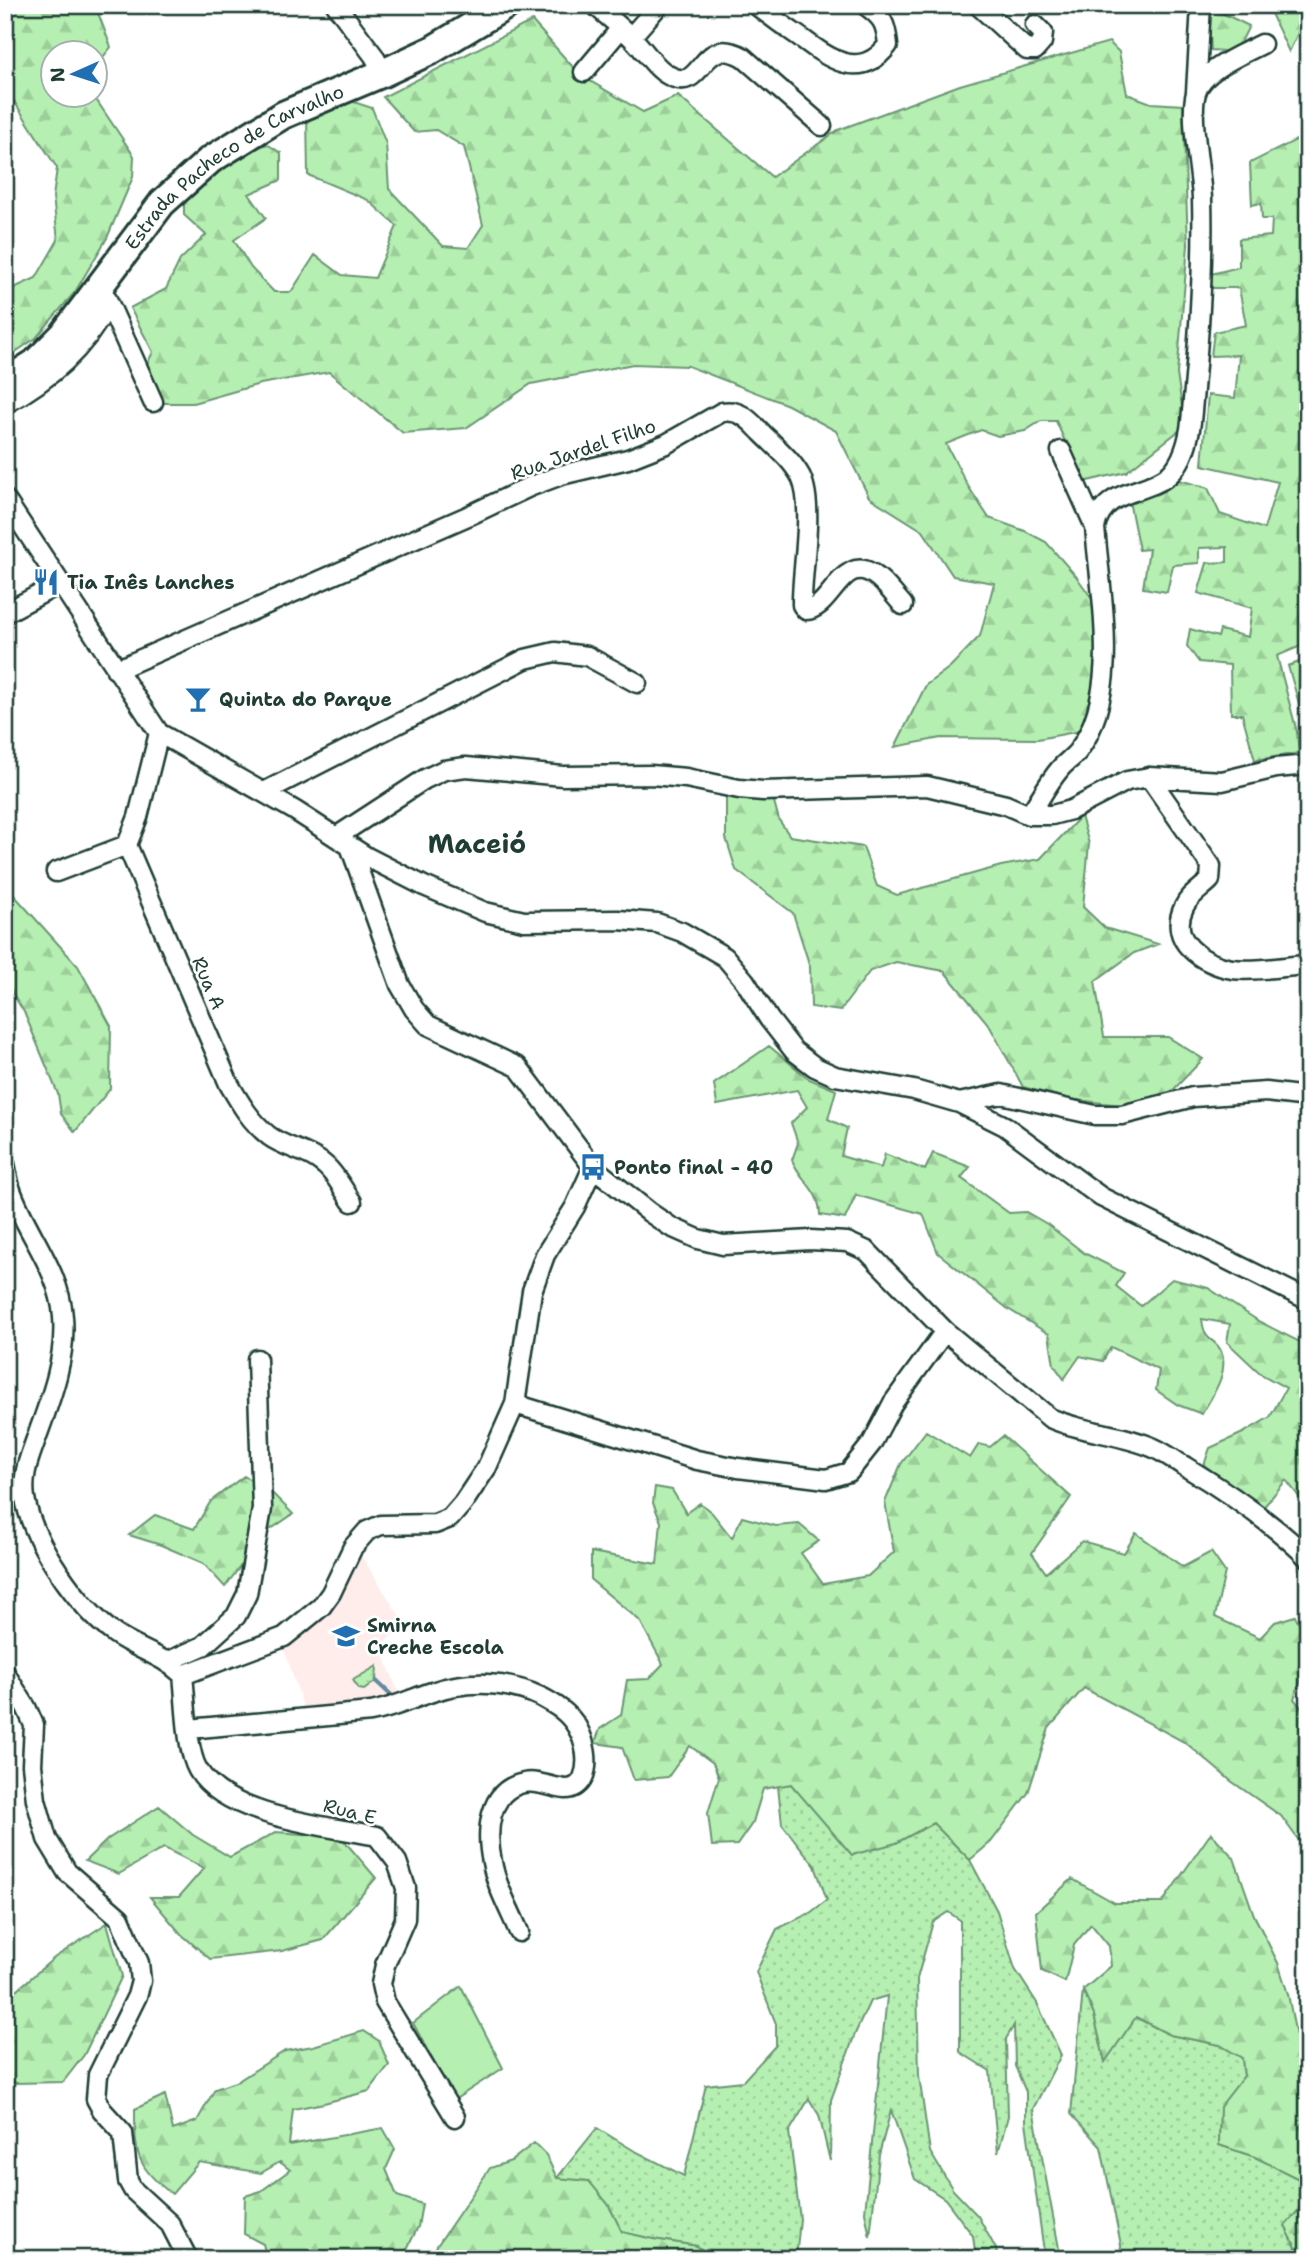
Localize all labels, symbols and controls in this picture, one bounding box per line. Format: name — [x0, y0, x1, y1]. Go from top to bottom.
north arrow — [38, 38, 108, 108]
text: N — [45, 67, 70, 83]
street label: Estrada Pacheco de Carvalho — [119, 79, 348, 255]
street label: Rua Jardel Filho — [507, 413, 659, 486]
restaurant icon: Tia Inês Lanches — [31, 567, 61, 597]
place label: Tia Inês Lanches — [67, 570, 235, 595]
bar icon: Quinta do Parque — [183, 684, 213, 714]
place label: Quinta do Parque — [219, 687, 392, 712]
district label: Maceió — [428, 826, 526, 861]
street label: Rua A — [186, 953, 231, 1014]
bus stop icon: Ponto final - 40 — [578, 1152, 608, 1182]
place label: Ponto final - 40 — [614, 1155, 773, 1180]
place label: Smirna Creche Escola — [367, 1613, 504, 1660]
school or university icon: Smirna Creche Escola — [331, 1621, 361, 1651]
street label: Rua E — [321, 1793, 379, 1830]

